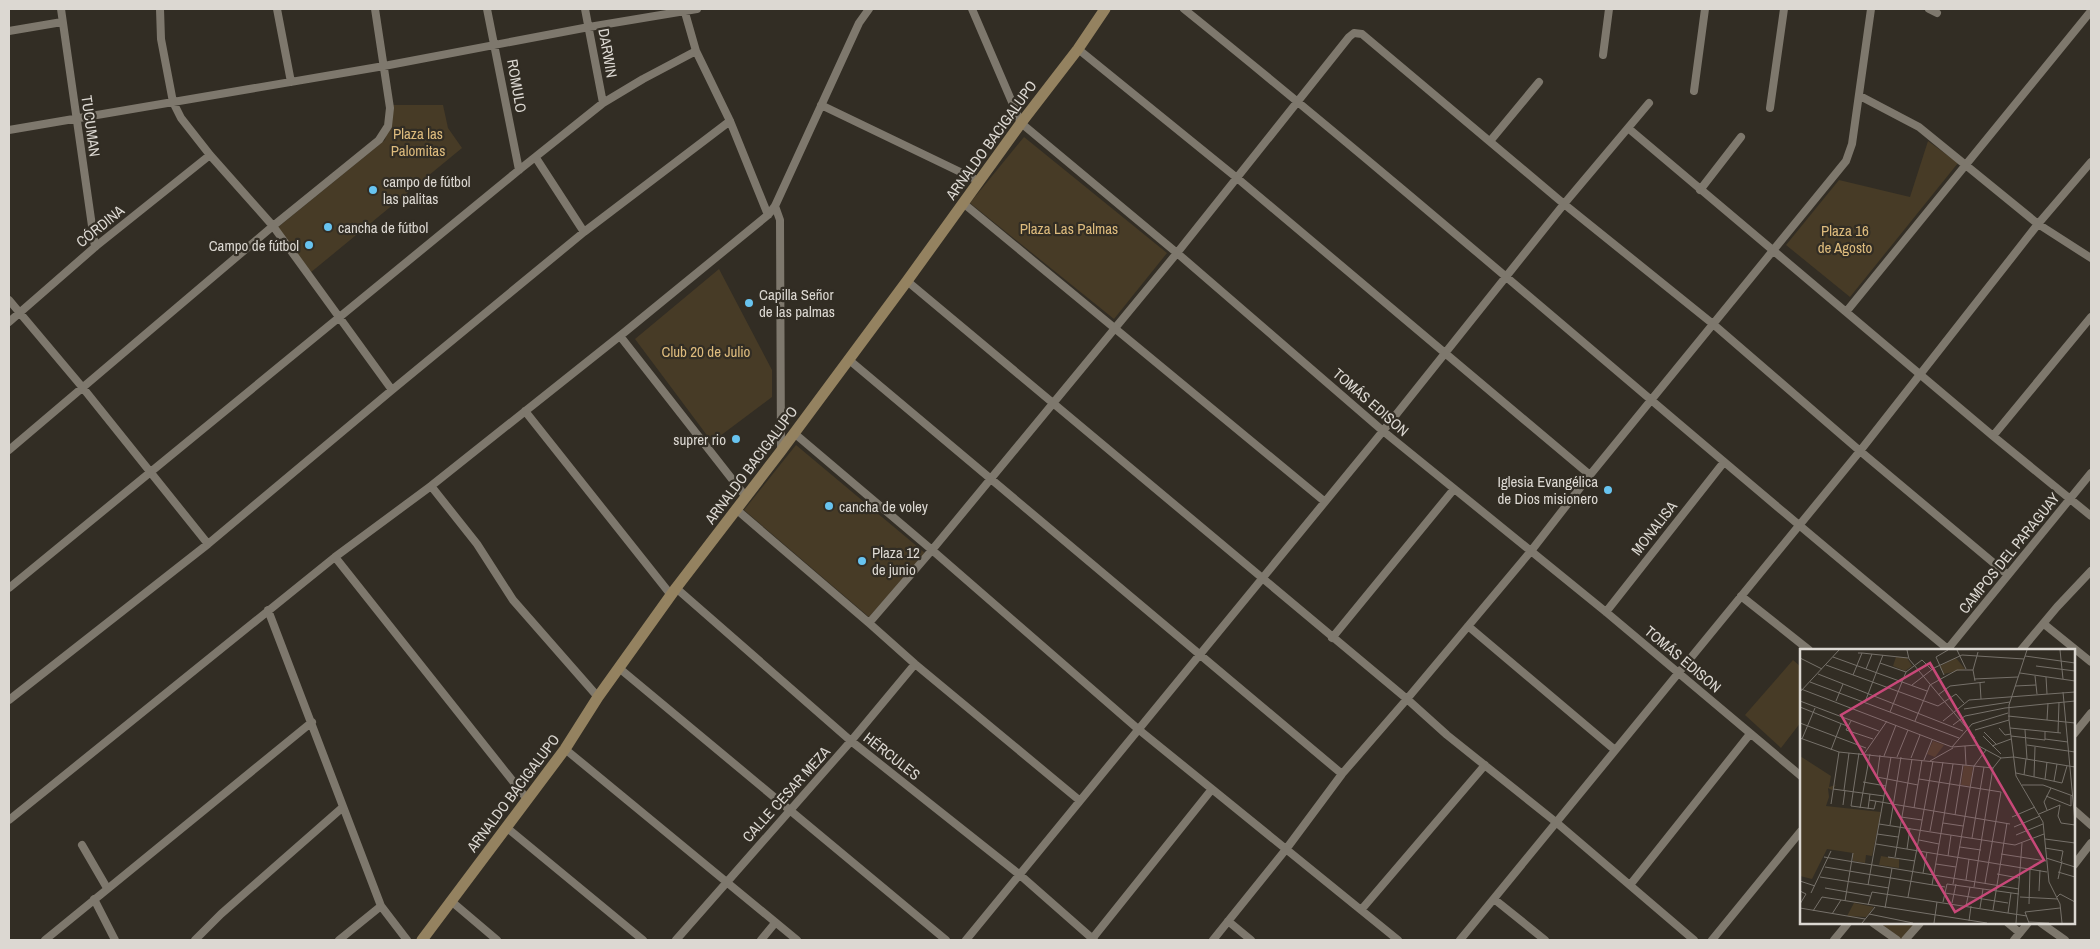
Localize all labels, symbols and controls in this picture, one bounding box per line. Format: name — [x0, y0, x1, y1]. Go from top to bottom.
street label: DARWIN — [593, 27, 623, 79]
street label: ROMULO — [502, 58, 532, 114]
street label: ARNALDO BACIGALUPO — [940, 76, 1041, 205]
street label: TUCUMAN — [76, 94, 106, 158]
park label: Plaza las Palomitas — [391, 123, 445, 161]
place label: campo de fútbol las palitas — [383, 171, 471, 209]
marker: campo de fútbol las palitas — [367, 184, 379, 196]
street label: CÓRDINA — [71, 199, 129, 252]
place label: cancha de fútbol — [338, 217, 428, 238]
park label: Plaza Las Palmas — [1020, 218, 1118, 239]
park label: Plaza 16 de Agosto — [1818, 220, 1873, 258]
marker: cancha de fútbol — [322, 221, 334, 233]
place label: Campo de fútbol — [209, 235, 299, 256]
marker: Campo de fútbol — [303, 239, 315, 251]
place label: Capilla Señor de las palmas — [759, 284, 835, 322]
marker: Capilla Señor de las palmas — [743, 297, 755, 309]
park label: Club 20 de Julio — [662, 341, 751, 362]
street label: TOMÁS EDISON — [1329, 363, 1413, 441]
street label: ARNALDO BACIGALUPO — [699, 402, 802, 529]
place label: suprer rio — [673, 429, 726, 450]
marker: suprer rio — [730, 433, 742, 445]
place label: Iglesia Evangélica de Dios misionero — [1497, 471, 1598, 509]
marker: Iglesia Evangélica de Dios misionero — [1602, 484, 1614, 496]
street label: CAMPOS DEL PARAGUAY — [1954, 487, 2065, 618]
place label: cancha de voley — [839, 496, 929, 517]
street label: MONALISA — [1626, 496, 1682, 560]
marker: cancha de voley — [823, 500, 835, 512]
place label: Plaza 12 de junio — [872, 542, 920, 580]
marker: Plaza 12 de junio — [856, 555, 868, 567]
street label: TOMÁS EDISON — [1640, 621, 1726, 697]
inset map — [1800, 649, 2075, 924]
street label: HÉRCULES — [859, 727, 925, 785]
street label: ARNALDO BACIGALUPO — [461, 730, 564, 857]
street label: CALLE CESAR MEZA — [737, 741, 835, 846]

